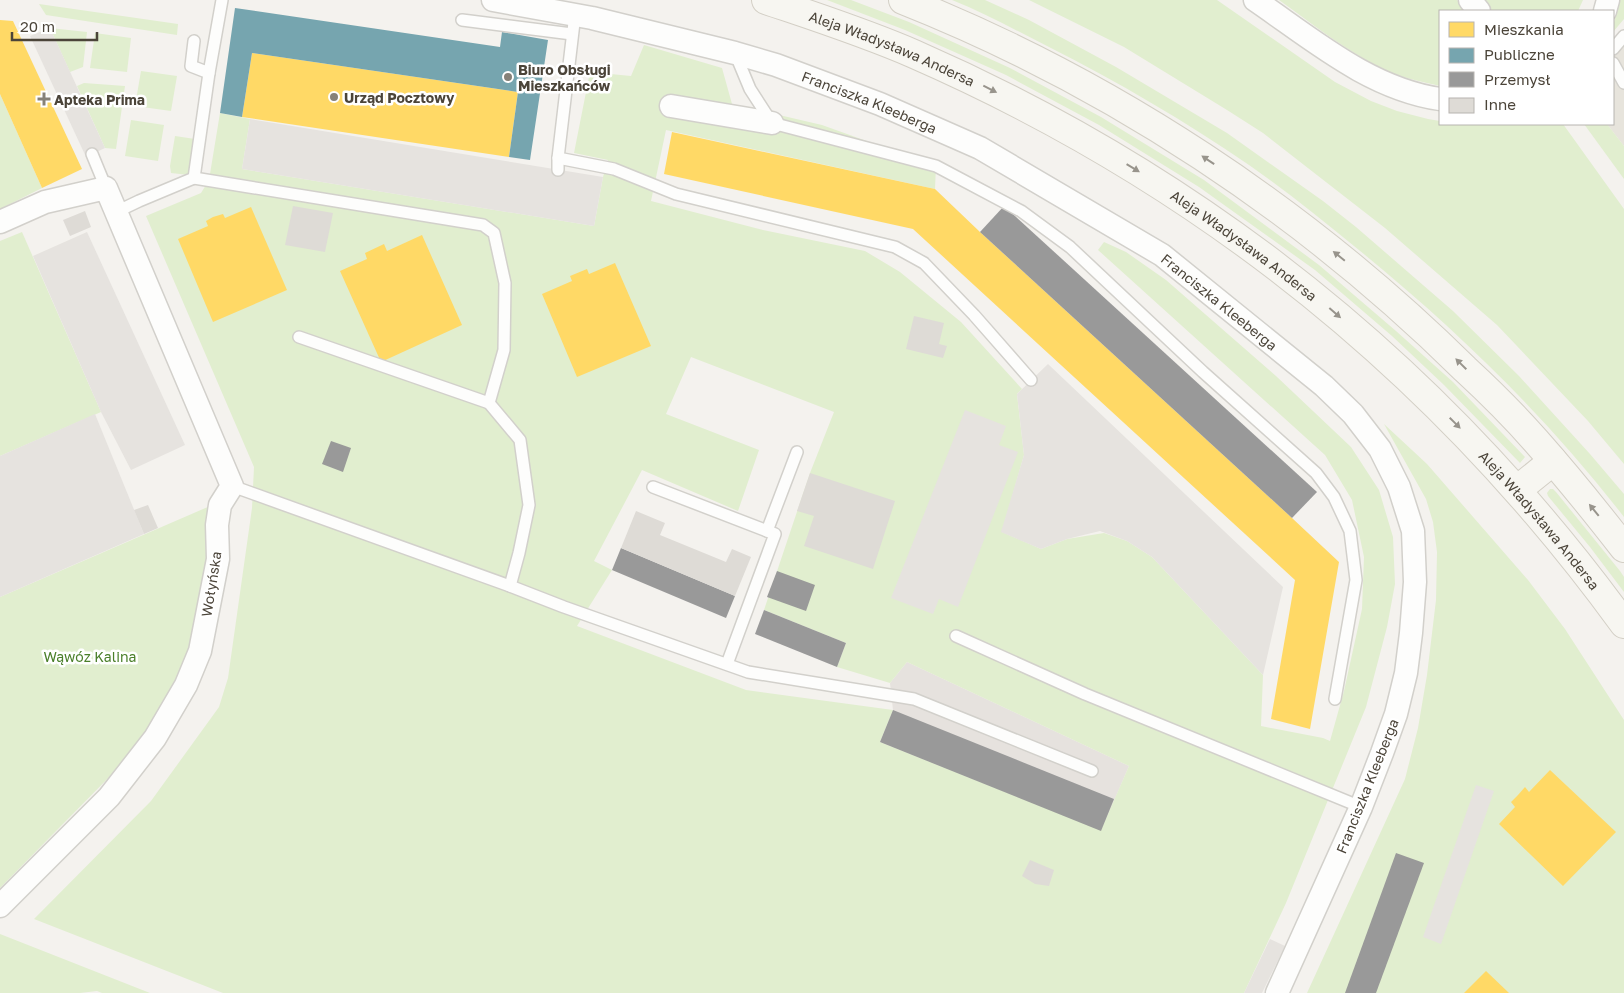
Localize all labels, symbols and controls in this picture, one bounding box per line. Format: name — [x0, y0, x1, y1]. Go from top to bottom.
street label: Aleja Władysława Andersa — [807, 7, 978, 89]
scale bar — [12, 10, 98, 42]
legend — [1439, 10, 1614, 125]
text: 20 m — [20, 17, 55, 35]
text: Mieszkania — [1484, 20, 1564, 38]
text: Publiczne — [1484, 45, 1555, 63]
place label: Biuro Obsługi Mieszkańców — [518, 61, 611, 94]
street label: Franciszka Kleeberga — [800, 67, 940, 137]
text: Przemysł — [1484, 70, 1551, 88]
marker: Biuro Obsługi Mieszkańców — [502, 71, 514, 83]
one-way arrow — [983, 85, 997, 93]
place label: Urząd Pocztowy — [344, 89, 455, 106]
place label: Apteka Prima — [54, 91, 145, 108]
marker: Urząd Pocztowy — [328, 91, 340, 103]
marker: Apteka Prima — [38, 93, 50, 105]
text: Inne — [1484, 95, 1516, 113]
one-way arrow — [1201, 156, 1215, 165]
one-way arrow — [1126, 163, 1139, 172]
street label: Aleja Władysława Andersa — [1168, 186, 1321, 304]
street label: Franciszka Kleeberga — [1158, 250, 1281, 353]
one-way arrow — [1333, 251, 1346, 262]
one-way arrow — [1329, 307, 1341, 319]
one-way arrow — [1455, 358, 1467, 370]
one-way arrow — [1449, 417, 1461, 429]
street label: Aleja Władysława Andersa — [1476, 447, 1603, 593]
one-way arrow — [1588, 504, 1599, 517]
street label: Wołyńska — [197, 550, 225, 618]
park label: Wąwóz Kalina — [43, 648, 137, 665]
street label: Franciszka Kleeberga — [1332, 716, 1402, 856]

